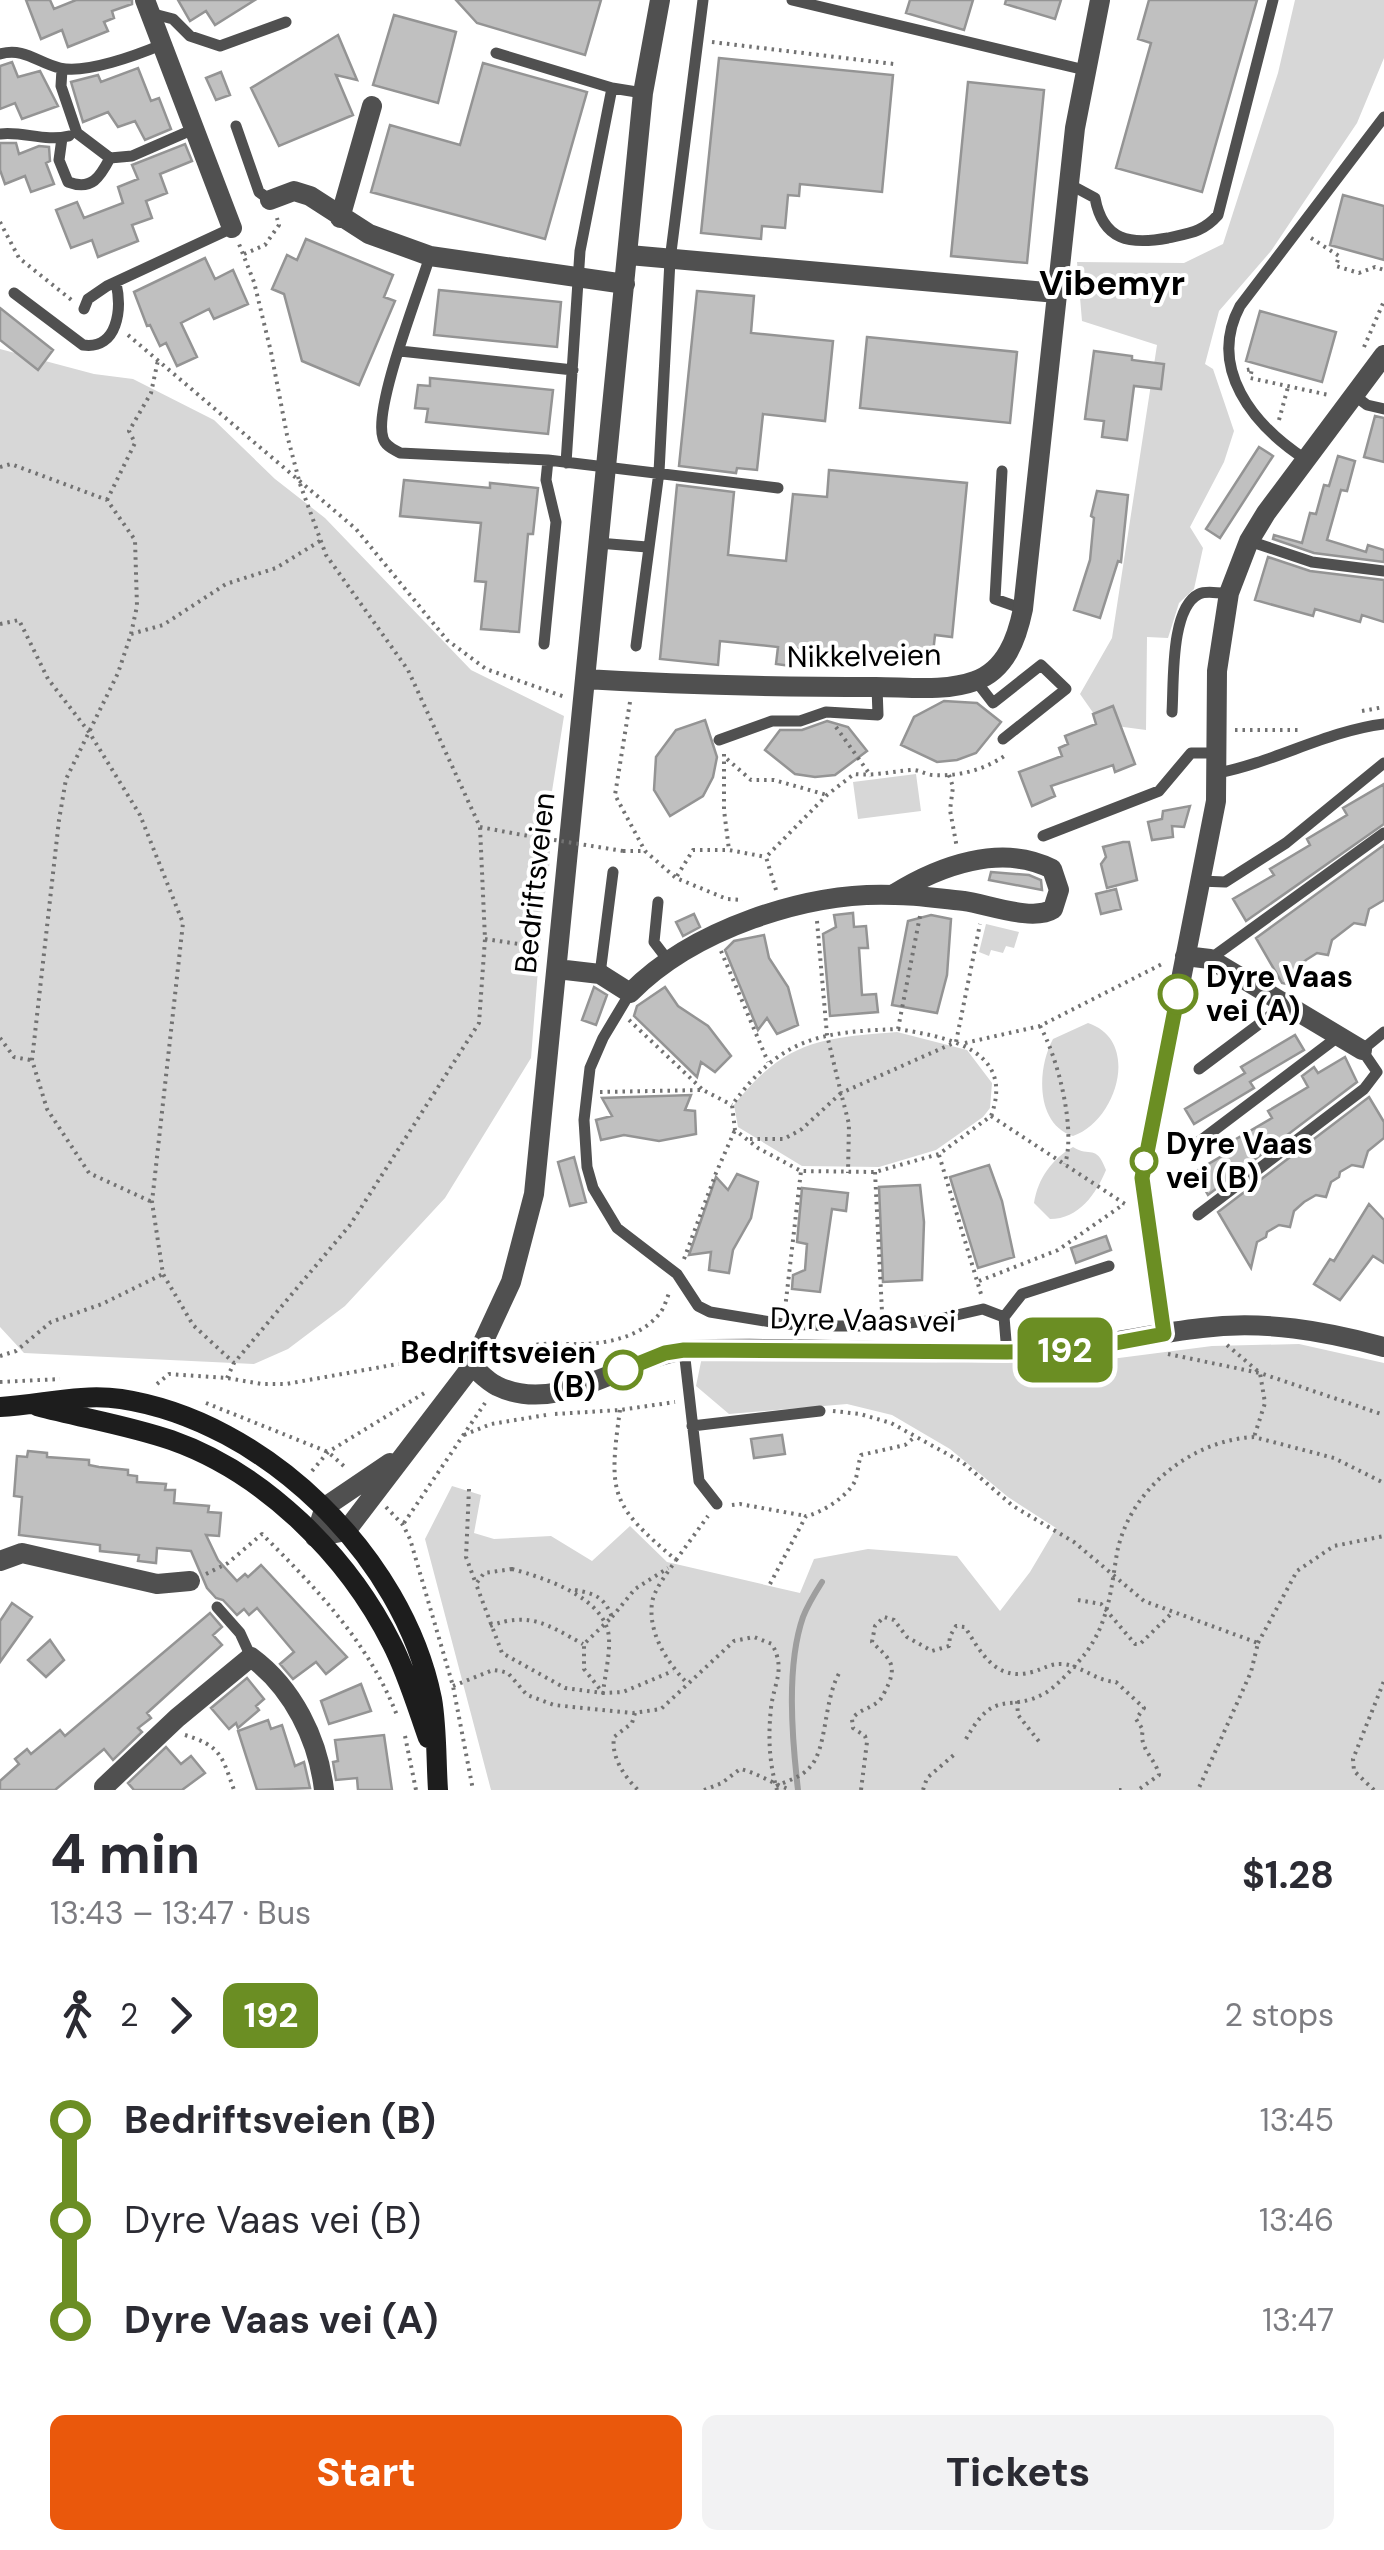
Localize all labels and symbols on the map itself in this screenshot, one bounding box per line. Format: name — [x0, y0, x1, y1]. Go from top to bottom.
district label: Vibemyr — [1039, 260, 1185, 306]
street label: Nikkelveien — [786, 635, 942, 676]
street label: Bedriftsveien — [506, 790, 563, 975]
place label: Dyre Vaas vei (A) — [1206, 957, 1353, 1030]
marker: Dyre Vaas vei (A) — [1159, 975, 1197, 1013]
place label: Dyre Vaas vei (B) — [1166, 1124, 1313, 1197]
marker: Dyre Vaas vei (B) — [1131, 1148, 1157, 1174]
street label: Dyre Vaas vei — [770, 1298, 956, 1341]
line badge: 192 — [1008, 1318, 1122, 1382]
place label: Bedriftsveien (B) — [400, 1333, 596, 1406]
marker: Bedriftsveien (B) — [604, 1351, 642, 1389]

